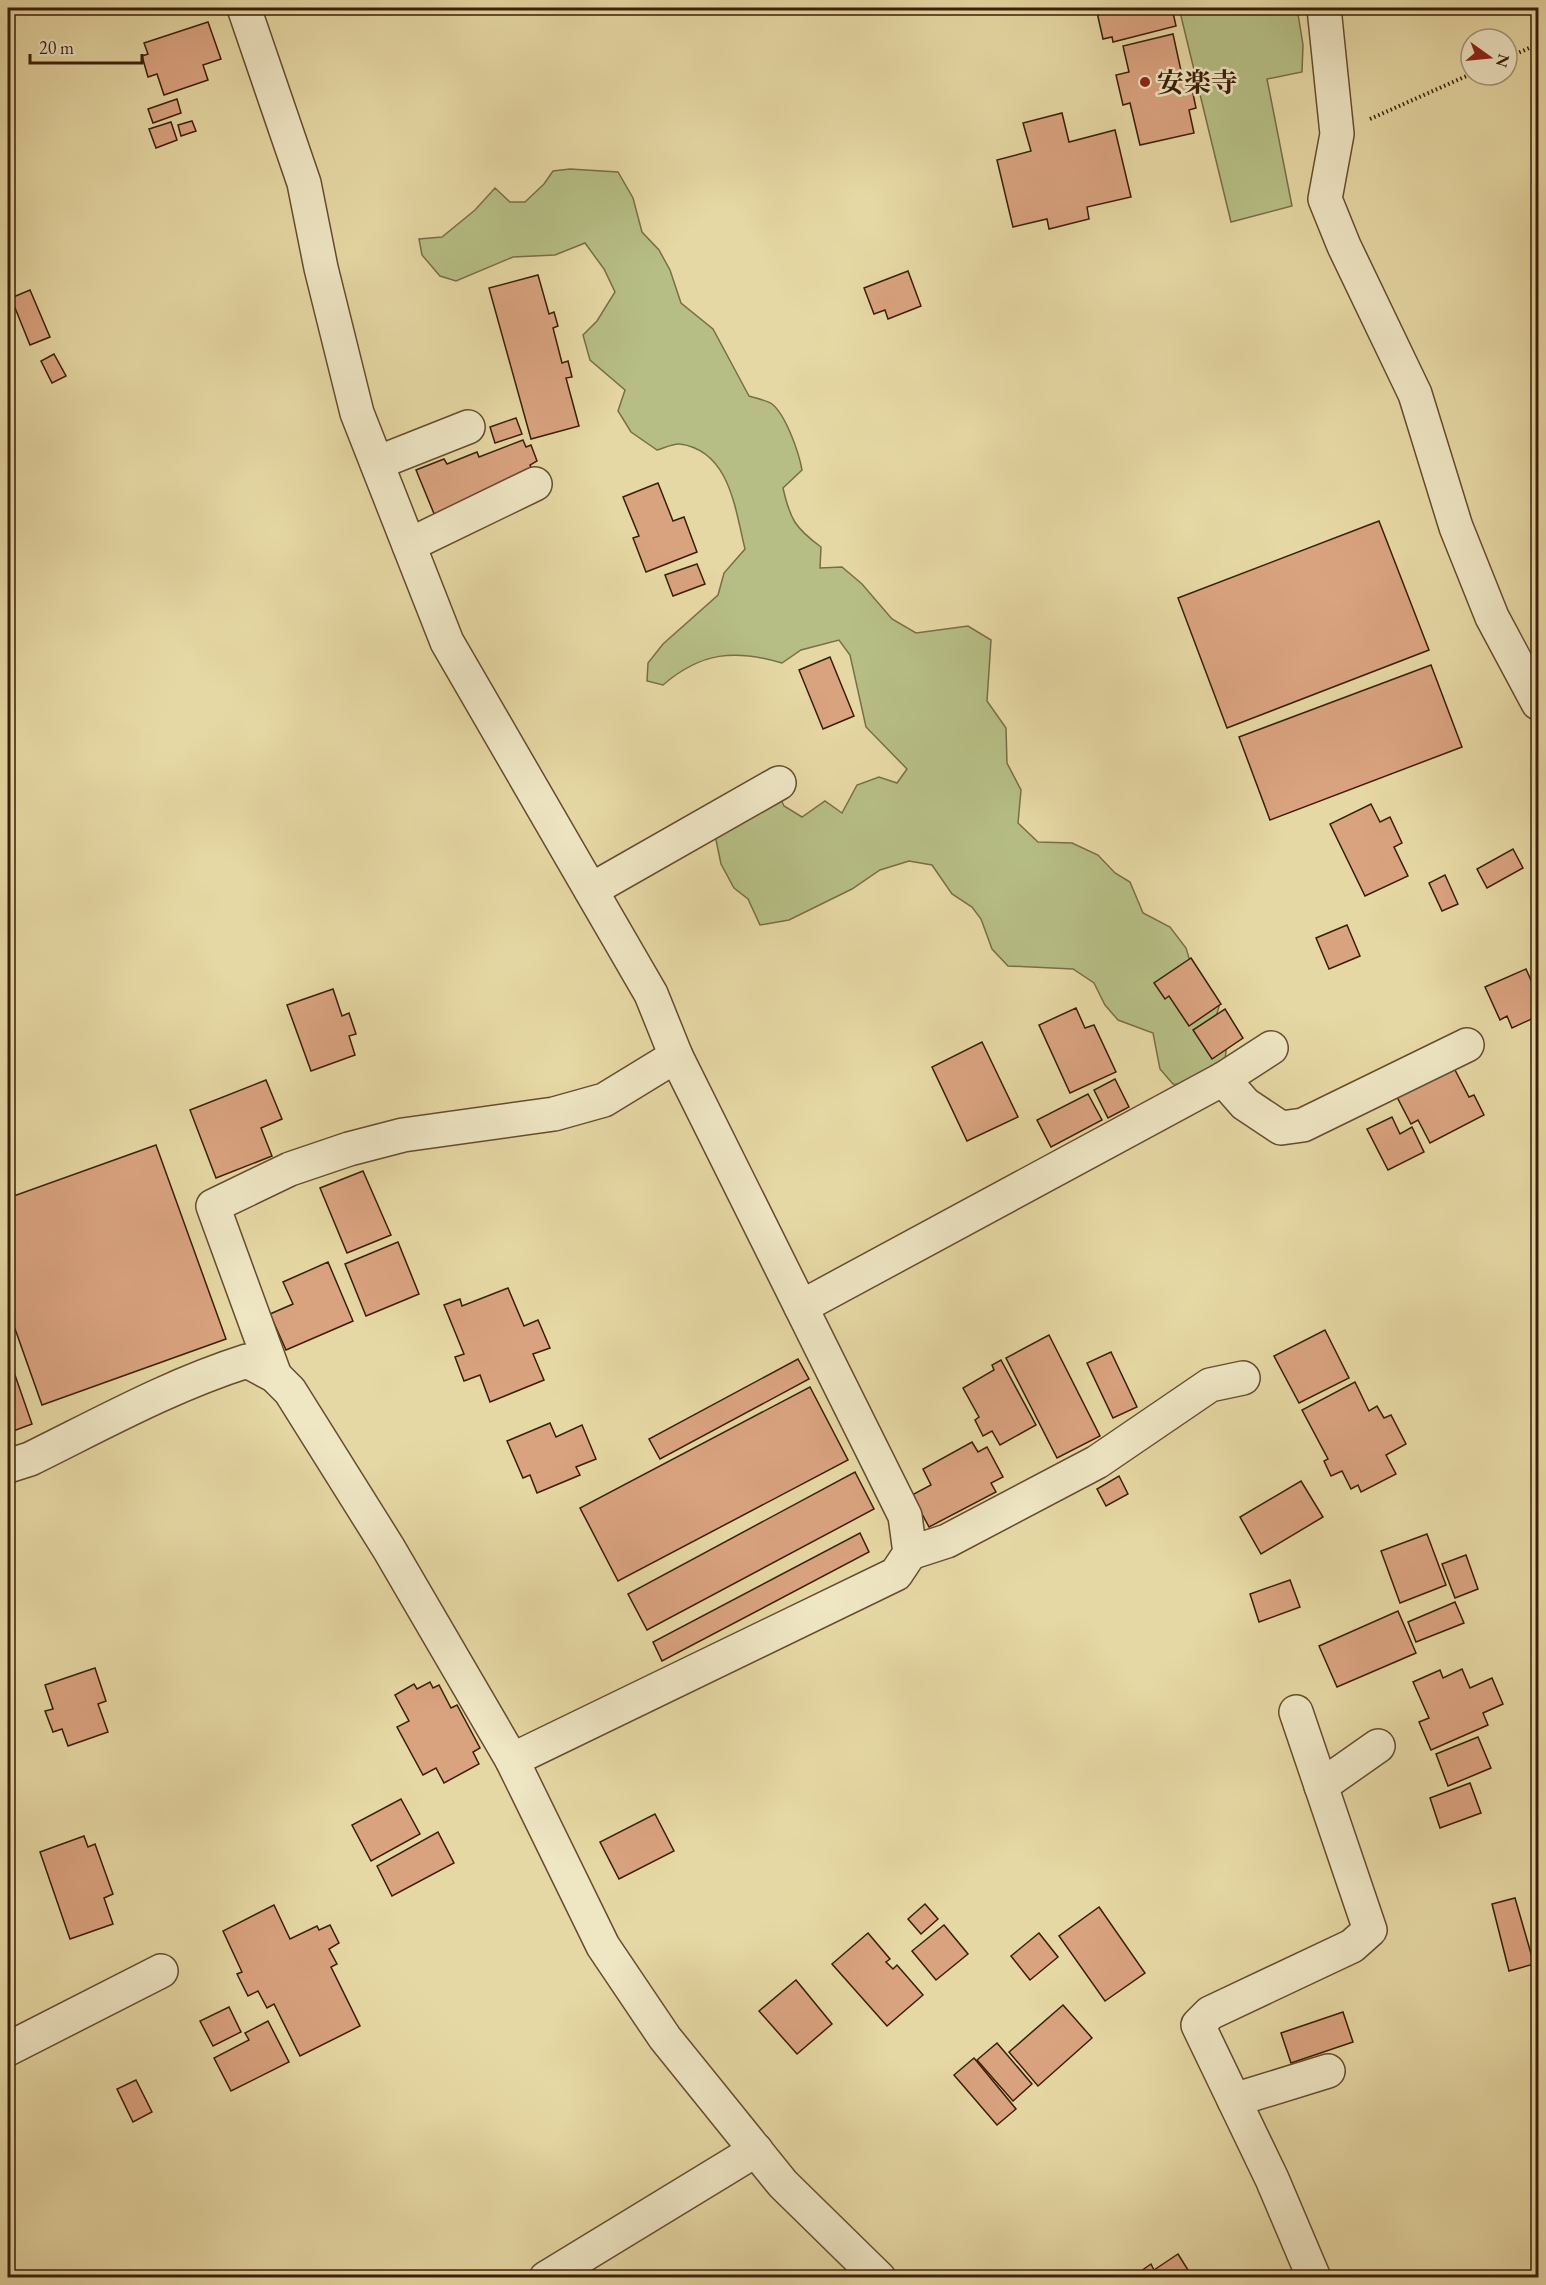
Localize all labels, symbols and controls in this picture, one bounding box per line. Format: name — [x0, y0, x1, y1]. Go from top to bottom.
scale bar — [30, 27, 142, 65]
north arrow — [1459, 27, 1519, 87]
text: 20 m — [39, 36, 74, 59]
text: N — [1491, 52, 1515, 70]
place label: 安楽寺 — [1157, 65, 1238, 100]
marker: 安楽寺 — [1138, 75, 1152, 89]

